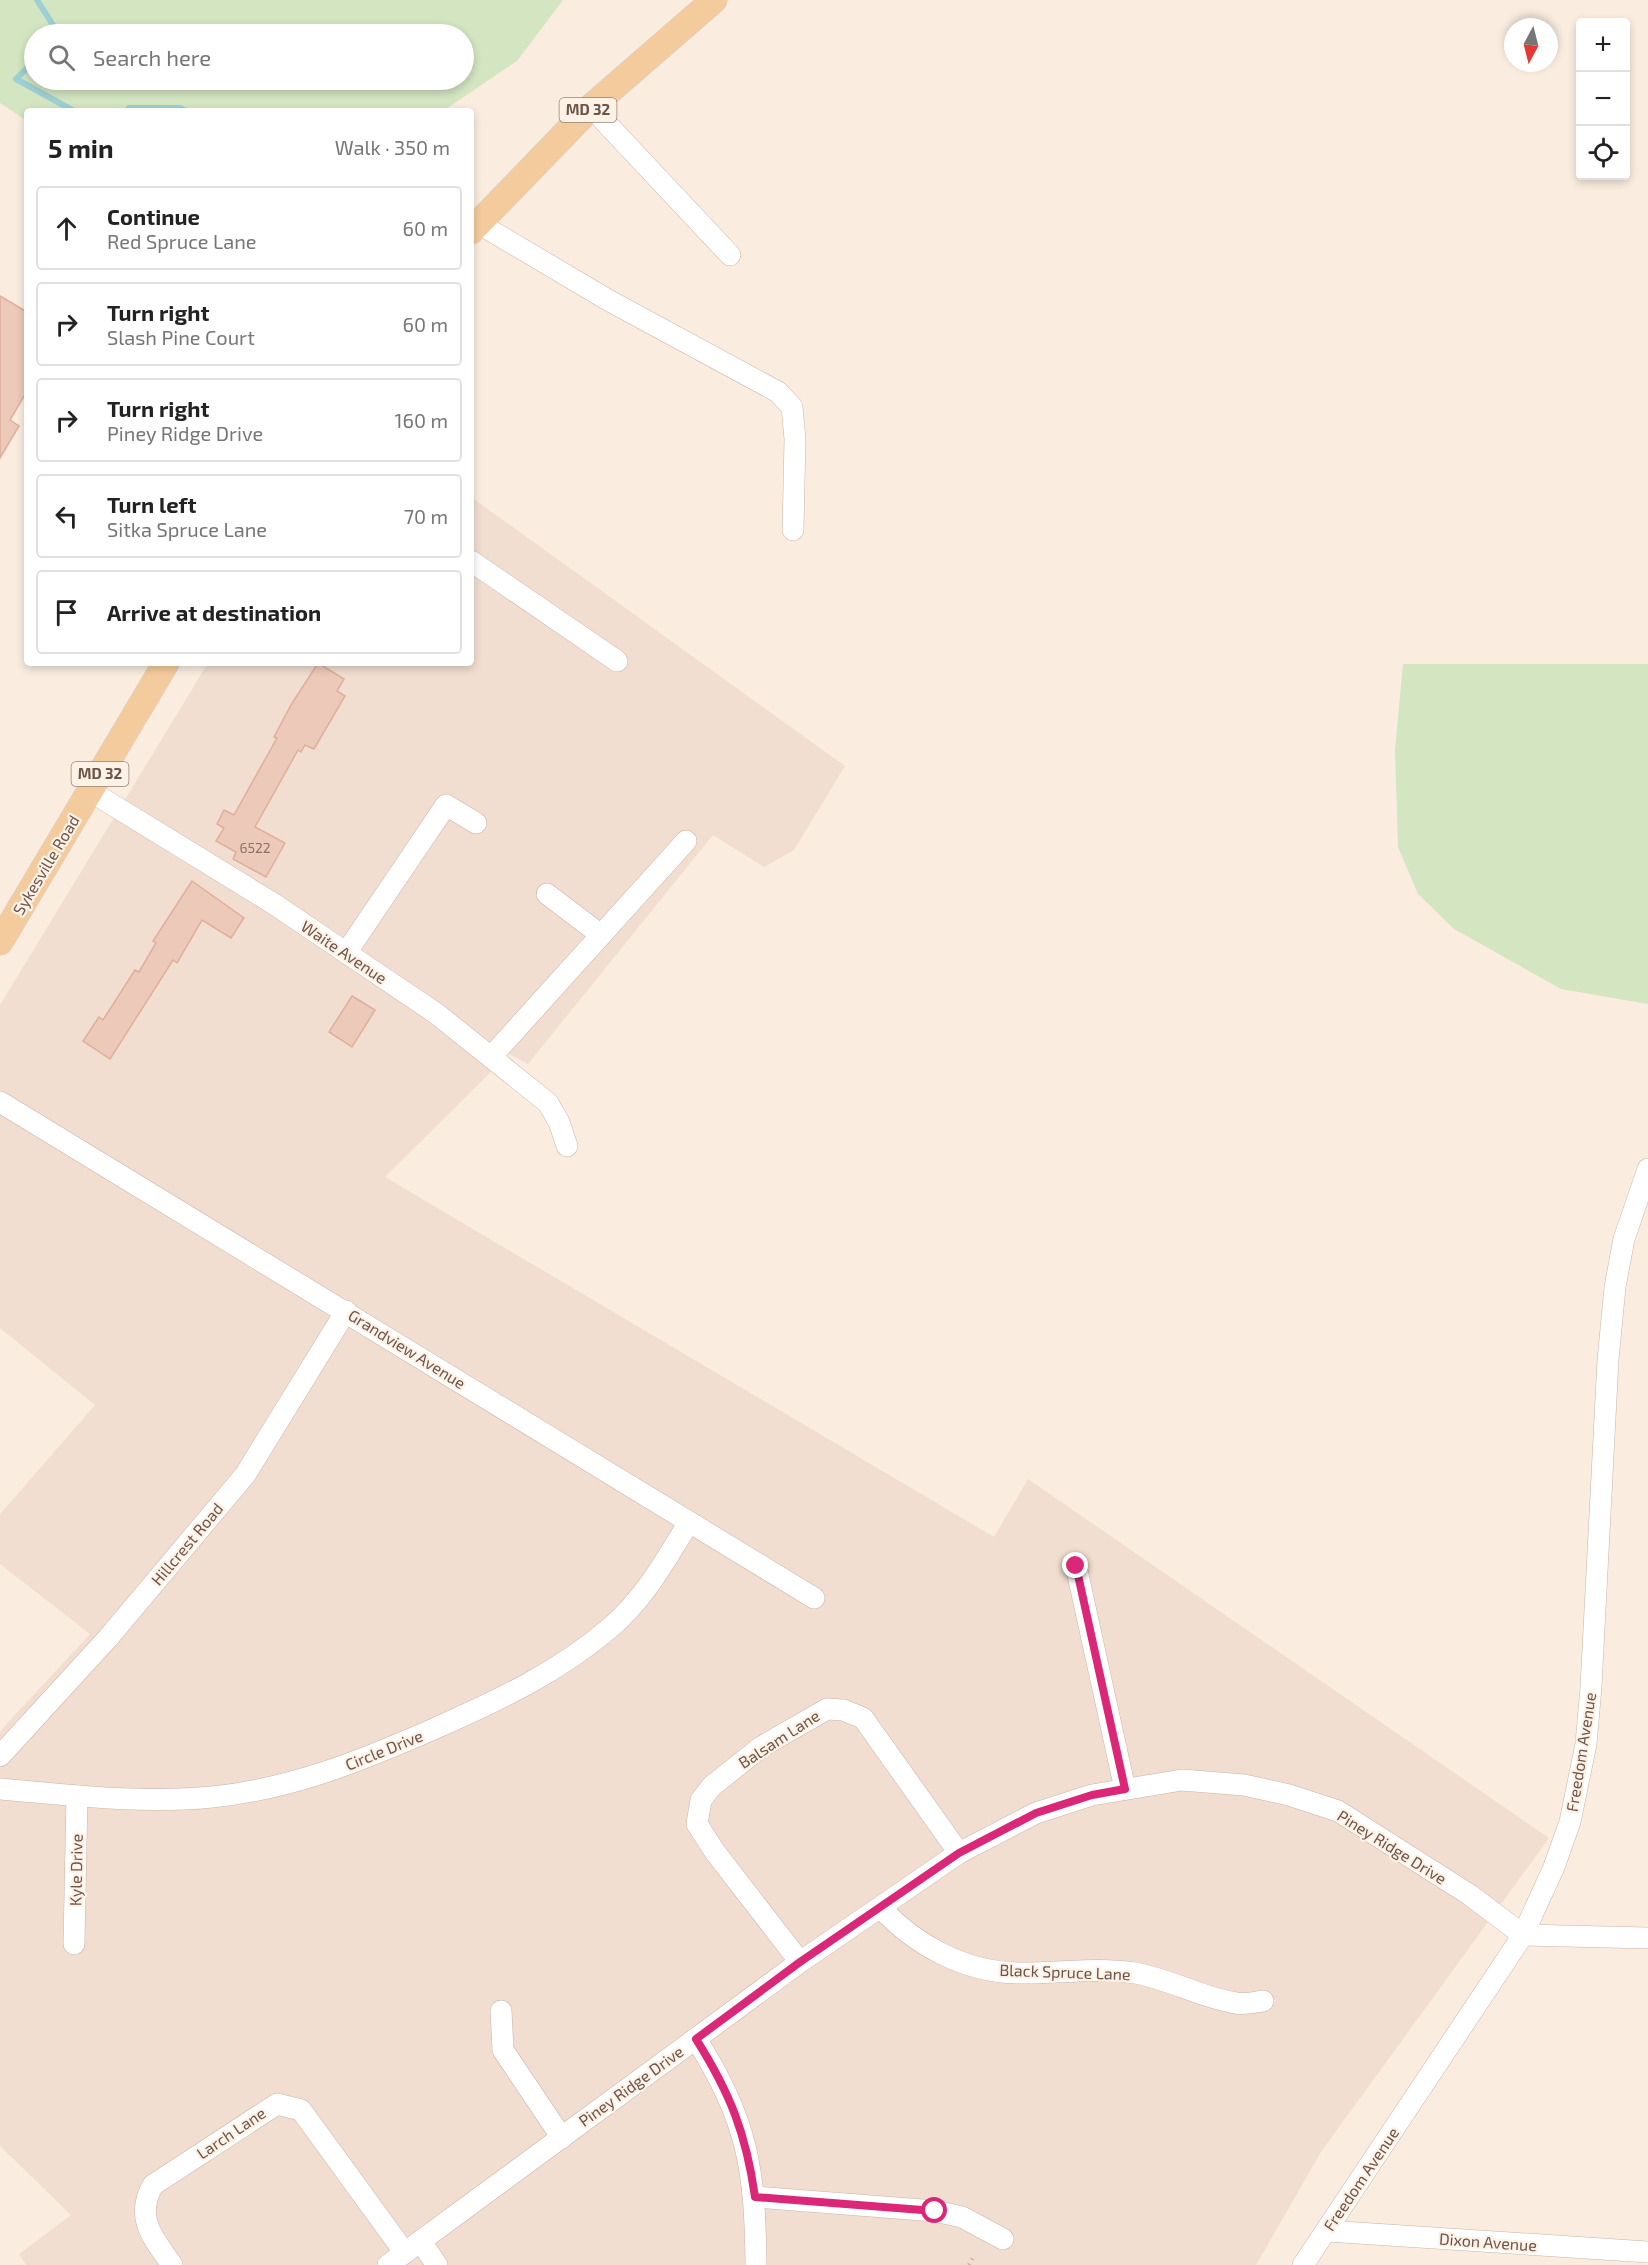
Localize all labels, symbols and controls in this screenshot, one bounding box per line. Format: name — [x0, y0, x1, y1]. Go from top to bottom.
north arrow — [1504, 18, 1558, 72]
map controls — [1576, 18, 1630, 180]
button: + — [1576, 18, 1630, 72]
search box — [24, 24, 474, 90]
icon: search — [45, 41, 78, 74]
text: Search here — [93, 44, 211, 70]
button: − — [1576, 72, 1630, 126]
road number: MD 32 — [560, 98, 616, 122]
button: locate — [1576, 126, 1630, 180]
text: 5 min — [48, 132, 114, 163]
text: Walk · 350 m — [335, 135, 450, 159]
text: Continue — [107, 203, 200, 229]
icon: ahead — [50, 212, 83, 245]
text: 60 m — [403, 216, 448, 240]
text: Red Spruce Lane — [107, 229, 257, 253]
text: Turn right — [107, 299, 209, 325]
icon: right — [50, 308, 83, 341]
text: 60 m — [403, 312, 448, 336]
text: Slash Pine Court — [107, 325, 255, 349]
text: Turn right — [107, 395, 209, 421]
icon: right — [50, 404, 83, 437]
text: 160 m — [395, 408, 448, 432]
text: Piney Ridge Drive — [107, 421, 263, 445]
text: Turn left — [107, 491, 196, 517]
icon: left — [50, 500, 83, 533]
text: 70 m — [404, 504, 448, 528]
text: Sitka Spruce Lane — [107, 517, 267, 541]
icon: arrive — [50, 596, 83, 629]
text: Arrive at destination — [107, 599, 321, 625]
road number: MD 32 — [72, 762, 128, 786]
street label: Sykesville Road — [8, 811, 83, 918]
house number: 6522 — [239, 839, 271, 856]
street label: Waite Avenue — [298, 916, 391, 987]
street label: Grandview Avenue — [345, 1305, 469, 1392]
street label: Hillcrest Road — [147, 1499, 226, 1589]
route end — [1062, 1552, 1088, 1578]
street label: Freedom Avenue — [1562, 1691, 1599, 1813]
street label: Balsam Lane — [735, 1705, 823, 1772]
street label: Circle Drive — [342, 1725, 425, 1774]
street label: Piney Ridge Drive — [1334, 1805, 1450, 1888]
street label: Kyle Drive — [65, 1834, 86, 1906]
street label: Black Spruce Lane — [999, 1960, 1131, 1983]
street label: Piney Ridge Drive — [575, 2041, 687, 2130]
street label: Larch Lane — [193, 2103, 269, 2162]
street label: Freedom Avenue — [1319, 2123, 1402, 2234]
route start — [921, 2197, 947, 2223]
street label: Dixon Avenue — [1438, 2229, 1538, 2254]

